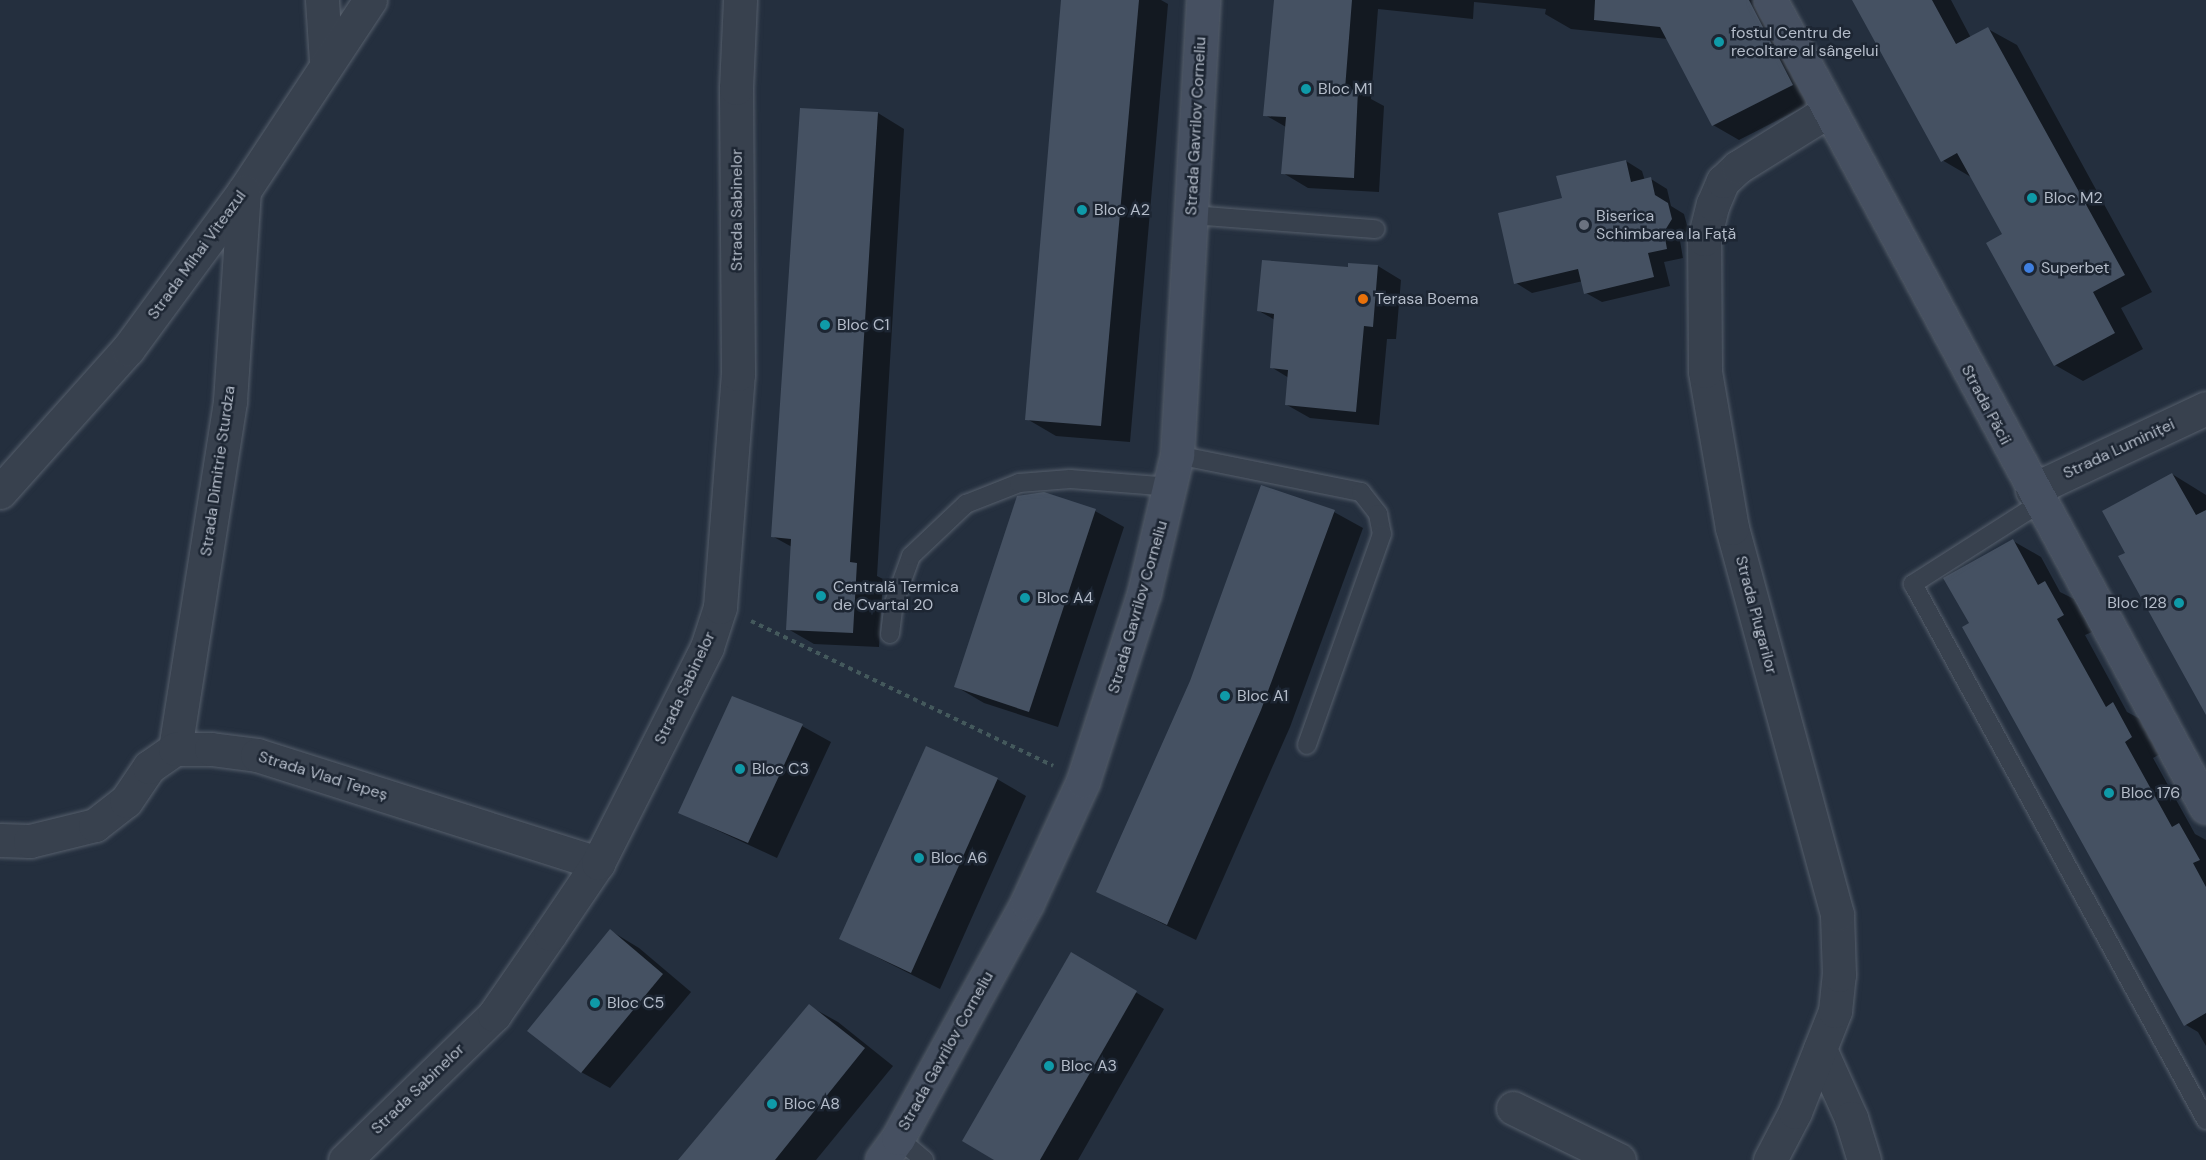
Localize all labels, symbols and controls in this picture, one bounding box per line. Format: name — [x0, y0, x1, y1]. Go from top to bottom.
place label: fostul Centru de recoltare al sângelui — [1731, 23, 1879, 61]
marker: fostul Centru de recoltare al sângelui — [1712, 35, 1726, 49]
street label: Strada Gavrilov Corneliu — [1182, 36, 1210, 216]
place label: Bloc M1 — [1318, 79, 1373, 99]
marker: Bloc M1 — [1299, 82, 1313, 96]
street label: Strada Sabinelor — [727, 149, 747, 271]
street label: Strada Mihai Viteazul — [144, 187, 250, 323]
place label: Bloc M2 — [2044, 188, 2103, 208]
marker: Bloc M2 — [2025, 191, 2039, 205]
place label: Bloc A2 — [1094, 200, 1150, 220]
marker: Bloc A2 — [1075, 203, 1089, 217]
place label: Biserica Schimbarea la Față — [1596, 206, 1736, 244]
marker: Biserica Schimbarea la Față — [1577, 218, 1591, 232]
place label: Superbet — [2041, 258, 2110, 278]
marker: Superbet — [2022, 261, 2036, 275]
place label: Terasa Boema — [1375, 289, 1478, 309]
marker: Terasa Boema — [1356, 292, 1370, 306]
place label: Bloc C1 — [837, 315, 890, 335]
marker: Bloc C1 — [818, 318, 832, 332]
street label: Strada Păcii — [1957, 362, 2015, 448]
street label: Strada Dimitrie Sturdza — [197, 385, 239, 557]
street label: Strada Luminiței — [2060, 415, 2178, 483]
street label: Strada Gavrilov Corneliu — [1104, 518, 1172, 696]
street label: Strada Plugarilor — [1731, 554, 1781, 676]
place label: Centrală Termica de Cvartal 20 — [833, 577, 959, 615]
place label: Bloc A4 — [1037, 588, 1093, 608]
marker: Centrală Termica de Cvartal 20 — [814, 589, 828, 603]
marker: Bloc A4 — [1018, 591, 1032, 605]
place label: Bloc 128 — [2107, 593, 2167, 613]
marker: Bloc 128 — [2172, 596, 2186, 610]
street label: Strada Sabinelor — [650, 629, 720, 747]
place label: Bloc A1 — [1237, 686, 1288, 706]
marker: Bloc A1 — [1218, 689, 1232, 703]
street label: Strada Vlad Țepeș — [256, 747, 390, 805]
place label: Bloc C3 — [752, 759, 809, 779]
marker: Bloc C3 — [733, 762, 747, 776]
place label: Bloc 176 — [2121, 783, 2180, 803]
marker: Bloc 176 — [2102, 786, 2116, 800]
place label: Bloc A6 — [931, 848, 987, 868]
marker: Bloc A6 — [912, 851, 926, 865]
street label: Strada Gavrilov Corneliu — [894, 968, 998, 1134]
place label: Bloc C5 — [607, 993, 664, 1013]
marker: Bloc C5 — [588, 996, 602, 1010]
street label: Strada Sabinelor — [367, 1040, 469, 1138]
place label: Bloc A3 — [1061, 1056, 1117, 1076]
marker: Bloc A3 — [1042, 1059, 1056, 1073]
place label: Bloc A8 — [784, 1094, 840, 1114]
marker: Bloc A8 — [765, 1097, 779, 1111]

